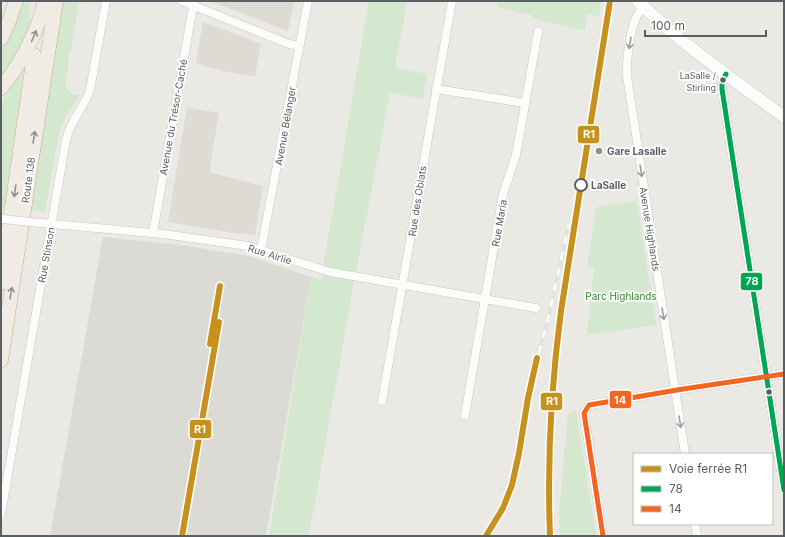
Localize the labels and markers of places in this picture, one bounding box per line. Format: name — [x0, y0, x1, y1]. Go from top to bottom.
place label: LaSalle / Stirling — [680, 70, 717, 93]
marker: LaSalle / Stirling — [718, 75, 728, 85]
place label: Gare Lasalle — [607, 145, 667, 157]
marker: Gare Lasalle — [594, 146, 604, 156]
marker: LaSalle — [574, 178, 588, 192]
place label: LaSalle — [591, 179, 626, 191]
unlabelled marker — [764, 387, 774, 397]

